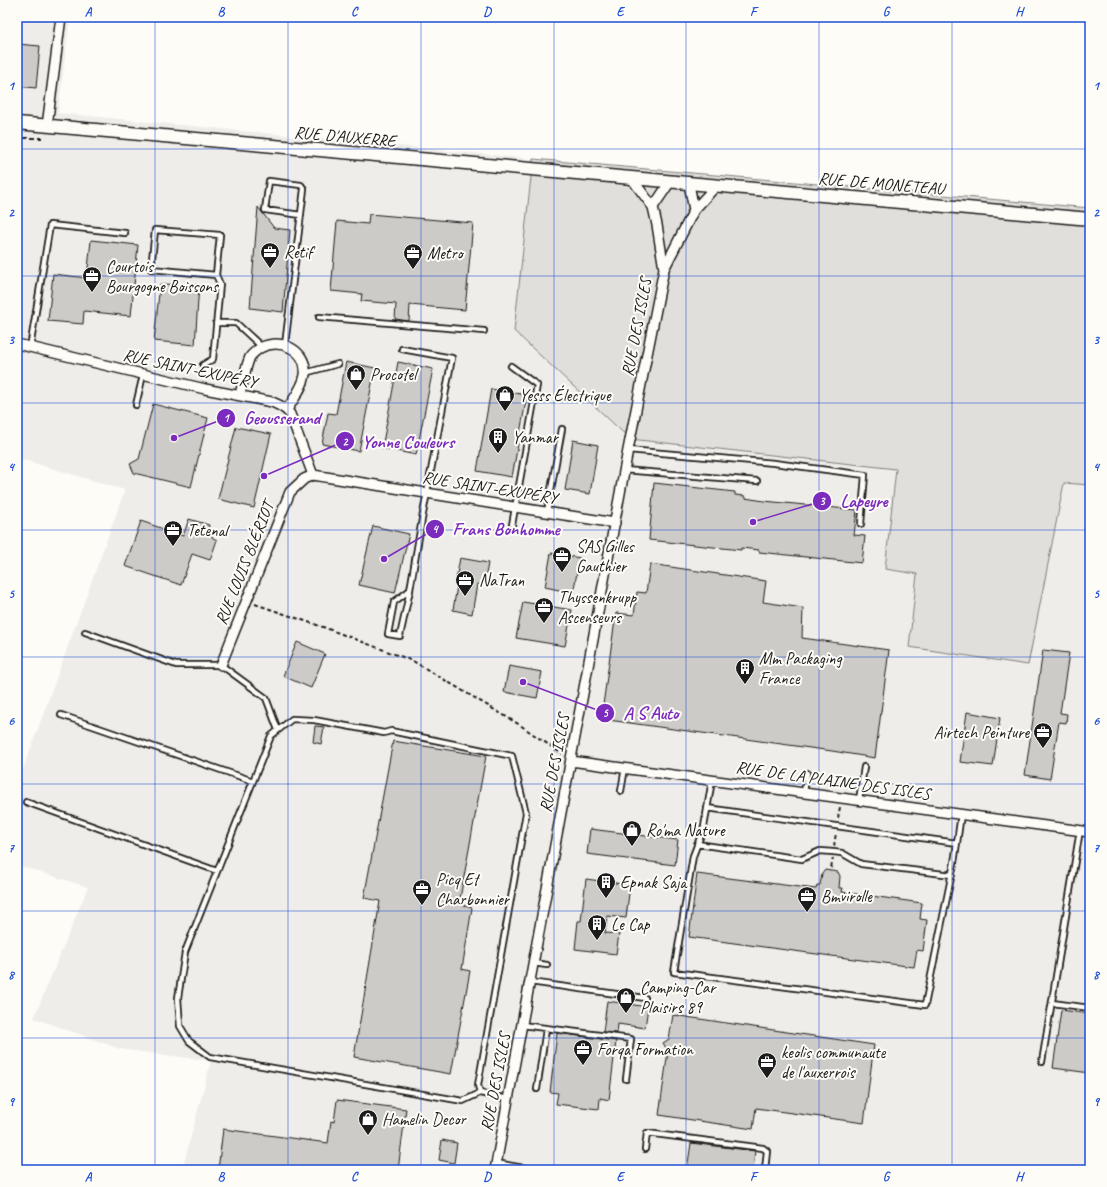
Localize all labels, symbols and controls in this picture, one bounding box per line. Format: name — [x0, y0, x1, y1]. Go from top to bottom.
text: A — [85, 4, 93, 20]
text: B — [218, 4, 226, 20]
text: C — [351, 4, 359, 20]
text: D — [483, 4, 492, 20]
text: E — [617, 4, 626, 20]
text: F — [750, 4, 759, 20]
text: G — [883, 4, 891, 20]
text: H — [1015, 4, 1025, 20]
text: 1 — [8, 78, 16, 94]
text: 1 — [1093, 78, 1101, 94]
street label: RUE D'AUXERRE — [293, 122, 399, 152]
street label: RUE DE MONETEAU — [817, 168, 947, 200]
text: 2 — [8, 205, 15, 221]
text: 2 — [1093, 205, 1100, 221]
office icon: Retif — [259, 241, 281, 269]
place label: Retif — [284, 242, 316, 263]
office icon: Metro — [402, 242, 424, 270]
place label: Metro — [427, 243, 465, 264]
place label: Courtois Bourgogne Boissons — [106, 256, 219, 297]
office icon: Courtois Bourgogne Boissons — [81, 265, 103, 293]
street label: RUE DES ISLES — [617, 274, 657, 378]
text: 3 — [8, 332, 15, 348]
text: 3 — [1093, 332, 1100, 348]
street label: RUE SAINT-EXUPÉRY — [121, 343, 261, 393]
shop icon: Procotel — [345, 363, 367, 391]
place label: Procotel — [370, 364, 419, 385]
shop icon: Yesss Électrique — [494, 384, 516, 412]
place label: Yesss Électrique — [519, 384, 612, 406]
callout: Geousserand — [216, 403, 328, 433]
text: Geousserand — [244, 407, 324, 429]
text: 1 — [223, 410, 230, 426]
callout: Yonne Couleurs — [335, 426, 462, 456]
building icon: Yanmar — [487, 426, 509, 454]
place label: Yanmar — [512, 427, 560, 448]
text: Yonne Couleurs — [362, 431, 456, 453]
text: 2 — [342, 434, 349, 450]
text: 4 — [8, 459, 16, 475]
text: 4 — [1093, 459, 1101, 475]
street label: RUE SAINT-EXUPÉRY — [421, 465, 561, 509]
callout: Lapeyre — [812, 486, 895, 516]
text: Lapeyre — [840, 490, 890, 512]
text: 3 — [819, 493, 826, 509]
street label: RUE LOUIS BLÉRIOT — [209, 495, 280, 628]
callout: Frans Bonhomme — [425, 514, 568, 544]
text: Frans Bonhomme — [452, 518, 562, 540]
office icon: Tetenal — [162, 519, 184, 547]
place label: Tetenal — [187, 520, 231, 541]
text: 4 — [432, 521, 439, 537]
place label: SAS Gilles Gauthier — [576, 536, 636, 577]
office icon: SAS Gilles Gauthier — [551, 545, 573, 573]
office icon: NaTran — [454, 569, 476, 597]
place label: NaTran — [479, 570, 524, 591]
text: 5 — [8, 586, 15, 602]
text: 5 — [1093, 586, 1100, 602]
place label: Thyssenkrupp Ascenseurs — [558, 587, 638, 628]
office icon: Thyssenkrupp Ascenseurs — [533, 596, 555, 624]
place label: Mm Packaging France — [759, 648, 842, 689]
building icon: Mm Packaging France — [734, 657, 756, 685]
callout: A S Auto — [595, 698, 686, 728]
text: A S Auto — [623, 702, 680, 724]
text: 5 — [602, 705, 609, 721]
street label: RUE DES ISLES — [535, 710, 575, 814]
text: 6 — [8, 713, 15, 729]
text: 6 — [1093, 713, 1100, 729]
office icon: Airtech Peinture — [1032, 721, 1054, 749]
place label: Airtech Peinture — [934, 722, 1030, 743]
street label: RUE DE LA PLAINE DES ISLES — [734, 756, 934, 805]
shop icon: Ro'ma Nature — [621, 819, 643, 847]
place label: Ro'ma Nature — [646, 820, 726, 841]
text: 7 — [8, 840, 15, 856]
text: 7 — [1093, 840, 1100, 856]
place label: Picq Et Charbonnier — [436, 869, 511, 910]
building icon: Epnak Saja — [595, 871, 617, 899]
place label: Epnak Saja — [620, 872, 688, 893]
office icon: Picq Et Charbonnier — [411, 878, 433, 906]
office icon: Bmvirolle — [796, 885, 818, 913]
place label: Bmvirolle — [821, 886, 873, 907]
building icon: Le Cap — [586, 913, 608, 941]
place label: Le Cap — [611, 914, 651, 935]
text: 8 — [8, 967, 16, 983]
text: 8 — [1093, 967, 1101, 983]
place label: Camping-Car Plaisirs 89 — [640, 977, 717, 1018]
shop icon: Camping-Car Plaisirs 89 — [615, 986, 637, 1014]
street label: RUE DES ISLES — [476, 1029, 516, 1133]
office icon: Forqa Formation — [572, 1038, 594, 1066]
place label: Forqa Formation — [597, 1039, 694, 1060]
place label: keolis communaute de l'auxerrois — [781, 1042, 887, 1083]
office icon: keolis communaute de l'auxerrois — [756, 1051, 778, 1079]
text: 9 — [8, 1094, 15, 1110]
text: 9 — [1093, 1094, 1100, 1110]
shop icon: Hamelin Decor — [357, 1108, 379, 1136]
place label: Hamelin Decor — [382, 1109, 467, 1130]
text: A — [85, 1169, 93, 1185]
text: B — [218, 1169, 226, 1185]
text: C — [351, 1169, 359, 1185]
text: D — [483, 1169, 492, 1185]
text: E — [617, 1169, 626, 1185]
text: F — [750, 1169, 759, 1185]
text: G — [883, 1169, 891, 1185]
text: H — [1015, 1169, 1025, 1185]

